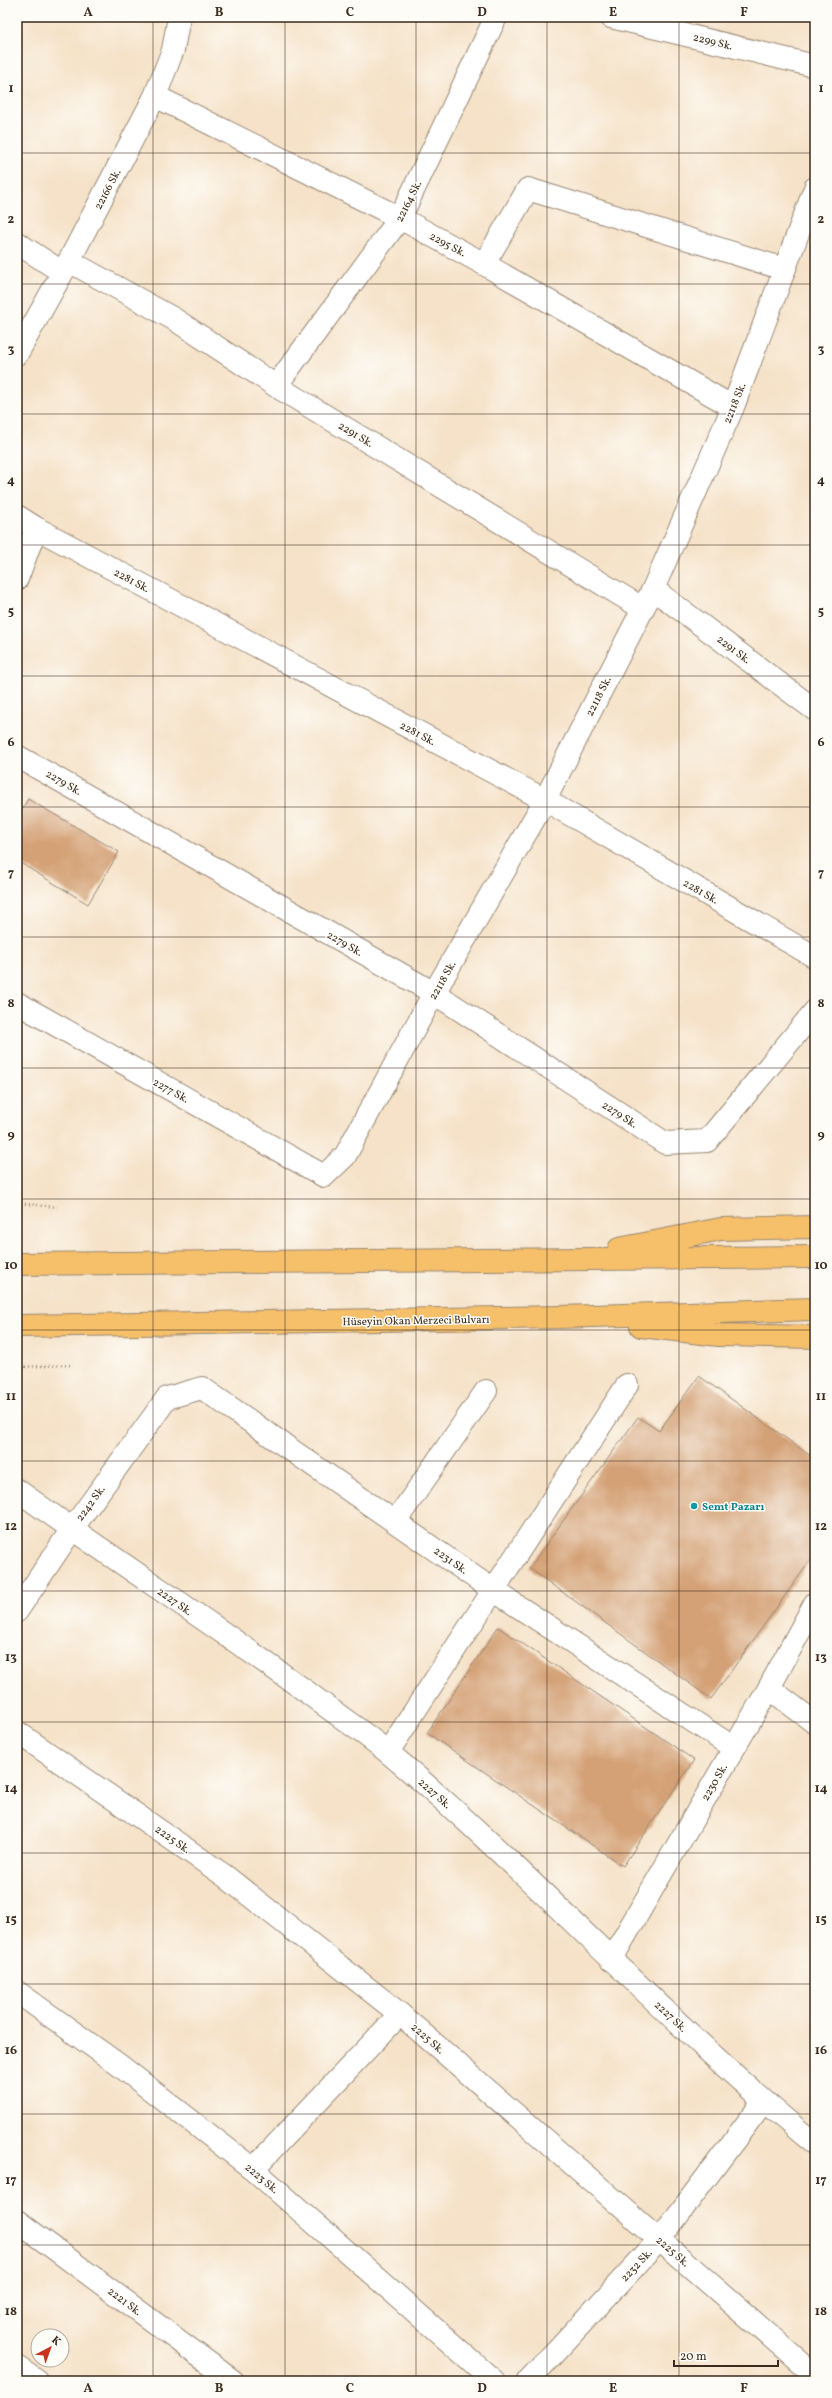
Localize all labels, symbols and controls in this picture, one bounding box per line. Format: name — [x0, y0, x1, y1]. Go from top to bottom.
text: A — [83, 4, 93, 22]
text: B — [215, 4, 224, 22]
text: C — [346, 4, 354, 22]
text: D — [477, 4, 487, 22]
text: E — [609, 4, 617, 22]
text: F — [740, 4, 748, 22]
street label: 2299 Sk. — [691, 30, 734, 55]
text: 1 — [8, 80, 14, 98]
text: 1 — [818, 80, 824, 98]
street label: 22166 Sk. — [91, 166, 125, 213]
street label: 22164 Sk. — [392, 178, 426, 225]
text: 2 — [8, 211, 15, 229]
text: 2 — [818, 211, 825, 229]
street label: 2295 Sk. — [426, 229, 469, 261]
text: 3 — [8, 341, 15, 359]
text: 3 — [818, 341, 825, 359]
street label: 22118 Sk. — [720, 381, 751, 426]
street label: 2291 Sk. — [335, 419, 376, 452]
text: 4 — [7, 472, 15, 490]
text: 4 — [817, 472, 825, 490]
street label: 2281 Sk. — [111, 566, 152, 597]
text: 5 — [8, 603, 14, 621]
text: 5 — [818, 603, 824, 621]
street label: 2291 Sk. — [713, 633, 753, 668]
street label: 22118 Sk. — [583, 674, 616, 719]
street label: 2281 Sk. — [397, 719, 438, 750]
text: 6 — [7, 734, 15, 752]
text: 6 — [817, 734, 825, 752]
street label: 2279 Sk. — [42, 767, 84, 800]
text: 7 — [8, 865, 14, 883]
text: 7 — [818, 865, 824, 883]
street label: 2281 Sk. — [680, 876, 721, 909]
street label: 2279 Sk. — [323, 928, 365, 961]
street label: 22118 Sk. — [426, 958, 461, 1003]
text: 8 — [7, 995, 15, 1013]
text: 8 — [817, 995, 825, 1013]
street label: 2277 Sk. — [150, 1075, 191, 1108]
street label: 2279 Sk. — [599, 1098, 640, 1132]
text: 9 — [7, 1126, 15, 1144]
text: 9 — [817, 1126, 825, 1144]
text: 10 — [4, 1257, 18, 1275]
text: 10 — [814, 1257, 828, 1275]
street label: Hüseyin Okan Merzeci Bulvarı — [342, 1313, 490, 1330]
text: 11 — [6, 1388, 16, 1406]
text: 11 — [816, 1388, 826, 1406]
street label: 2242 Sk. — [73, 1483, 110, 1525]
place label: Semt Pazarı — [702, 1500, 765, 1515]
marker: Semt Pazarı — [689, 1501, 699, 1511]
text: 12 — [5, 1518, 17, 1536]
text: 12 — [815, 1518, 827, 1536]
street label: 2231 Sk. — [430, 1544, 470, 1579]
street label: 2227 Sk. — [154, 1585, 195, 1620]
text: 13 — [5, 1649, 17, 1667]
text: 13 — [815, 1649, 827, 1667]
street label: 2230 Sk. — [699, 1761, 732, 1804]
street label: 2227 Sk. — [414, 1775, 454, 1813]
text: 14 — [4, 1780, 18, 1798]
text: 14 — [814, 1780, 828, 1798]
street label: 2225 Sk. — [152, 1823, 193, 1858]
text: 15 — [5, 1911, 17, 1929]
text: 15 — [815, 1911, 827, 1929]
street label: 2227 Sk. — [650, 1998, 690, 2036]
street label: 2225 Sk. — [407, 2020, 447, 2058]
text: 16 — [5, 2042, 17, 2060]
text: 16 — [815, 2042, 827, 2060]
street label: 2223 Sk. — [241, 2161, 281, 2198]
text: 17 — [5, 2172, 17, 2190]
text: 17 — [815, 2172, 827, 2190]
street label: 2225 Sk. — [652, 2233, 692, 2271]
street label: 2232 Sk. — [618, 2246, 656, 2286]
street label: 2221 Sk. — [104, 2285, 144, 2320]
text: 18 — [5, 2303, 17, 2321]
text: 18 — [815, 2303, 827, 2321]
north arrow — [30, 2328, 70, 2368]
text: K — [48, 2333, 64, 2350]
scale bar — [674, 2342, 778, 2368]
text: 20 m — [680, 2349, 707, 2365]
text: A — [83, 2380, 93, 2398]
text: B — [215, 2380, 224, 2398]
text: C — [346, 2380, 354, 2398]
text: D — [477, 2380, 487, 2398]
text: E — [609, 2380, 617, 2398]
text: F — [740, 2380, 748, 2398]

